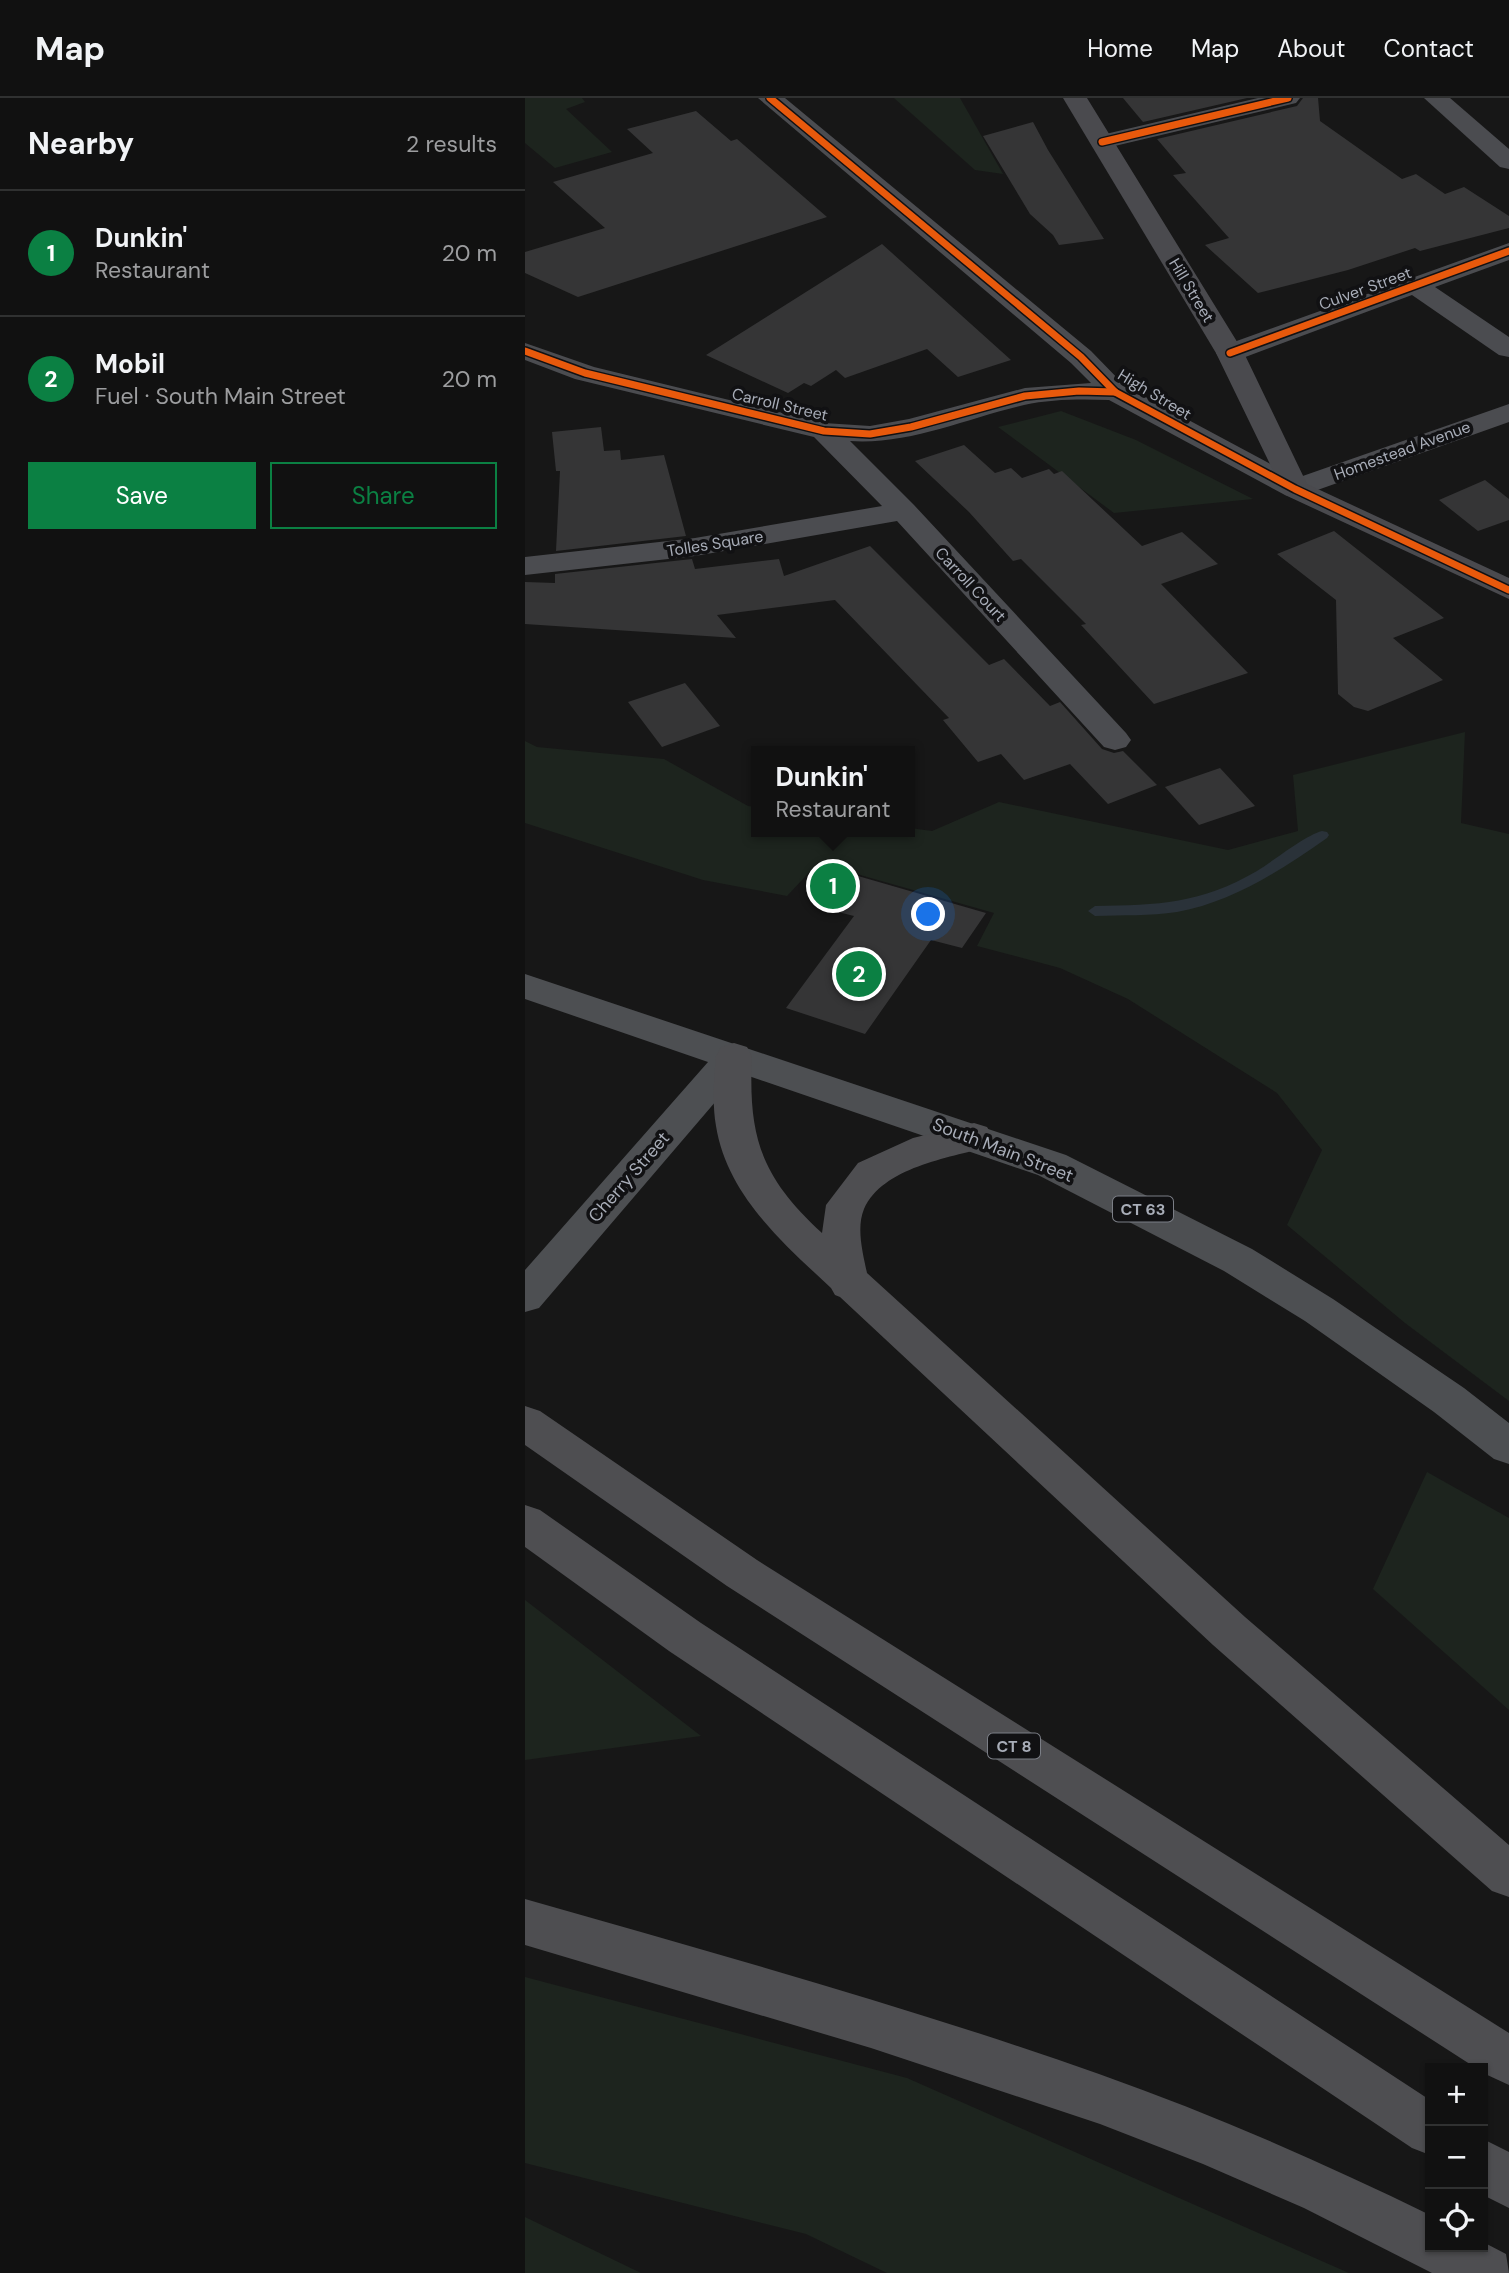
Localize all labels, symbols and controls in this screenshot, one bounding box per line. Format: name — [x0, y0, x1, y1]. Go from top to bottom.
text: Map — [35, 27, 105, 70]
text: Home — [1087, 33, 1153, 64]
text: Map — [1191, 33, 1239, 64]
text: About — [1277, 33, 1346, 64]
text: Contact — [1384, 33, 1474, 64]
text: Nearby — [28, 124, 134, 163]
text: 2 results — [406, 129, 497, 159]
text: Dunkin' — [95, 221, 187, 255]
text: 1 — [47, 238, 55, 268]
text: 20 m — [442, 238, 497, 268]
street label: Hill Street — [1164, 254, 1219, 326]
text: Restaurant — [95, 255, 210, 285]
street label: Culver Street — [1316, 262, 1414, 315]
text: Mobil — [95, 347, 165, 381]
text: 2 — [44, 364, 58, 394]
text: 20 m — [442, 364, 497, 394]
street label: High Street — [1114, 364, 1195, 425]
text: Fuel · South Main Street — [95, 381, 346, 411]
street label: Carroll Street — [730, 383, 830, 426]
street label: Homestead Avenue — [1331, 416, 1473, 485]
button: Save — [28, 462, 256, 529]
button: Share — [270, 462, 497, 529]
street label: Tolles Square — [665, 526, 765, 561]
street label: Carroll Court — [931, 542, 1011, 626]
popup — [751, 746, 915, 837]
text: Dunkin' — [775, 760, 868, 794]
text: Restaurant — [775, 794, 891, 824]
pin: 1 — [810, 860, 856, 912]
your location — [911, 897, 945, 931]
pin: 2 — [836, 948, 882, 1000]
street label: South Main Street — [929, 1112, 1077, 1188]
street label: Cherry Street — [583, 1127, 675, 1227]
road number: CT 63 — [1113, 1196, 1173, 1222]
road number: CT 8 — [988, 1734, 1040, 1758]
map controls — [1425, 2063, 1488, 2252]
button: + — [1425, 2063, 1488, 2126]
button: − — [1425, 2126, 1488, 2189]
button: locate — [1425, 2189, 1488, 2252]

